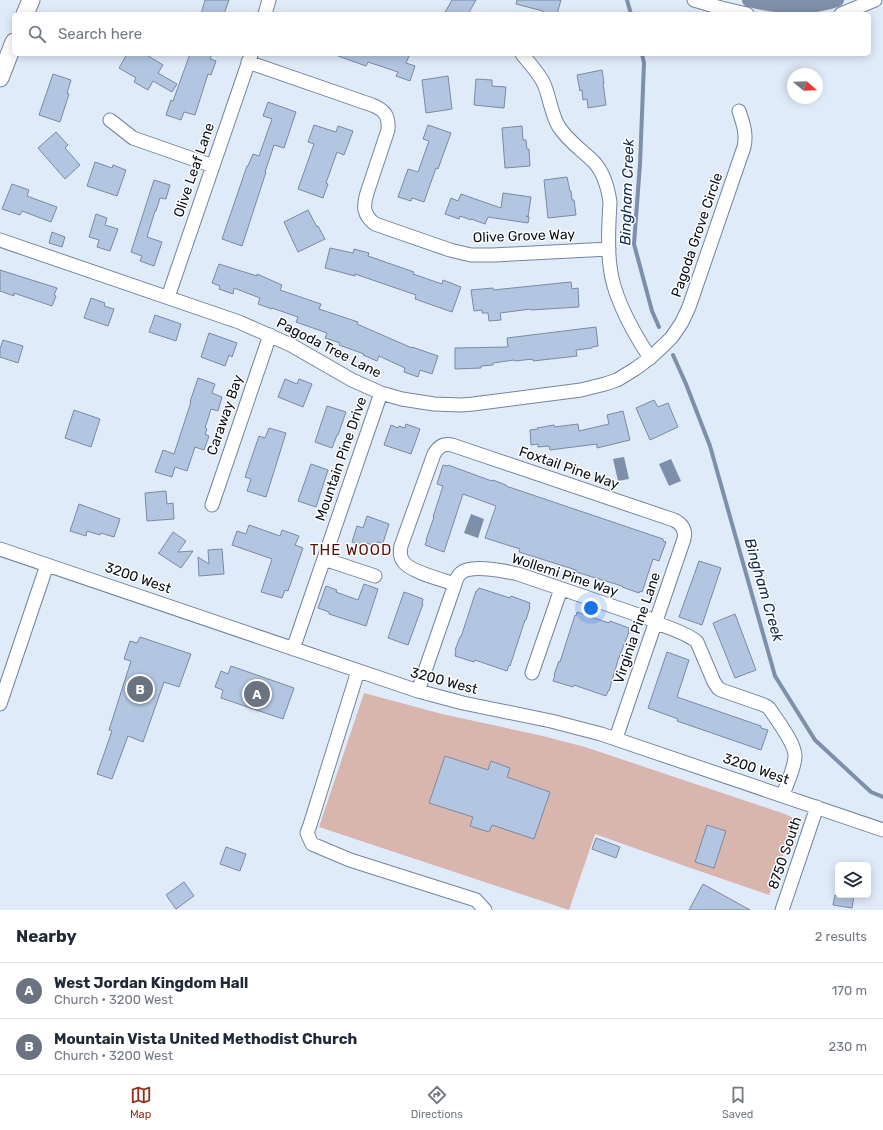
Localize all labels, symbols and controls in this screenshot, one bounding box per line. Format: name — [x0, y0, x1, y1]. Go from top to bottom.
search box — [12, 12, 871, 56]
icon: search — [26, 23, 48, 45]
text: Search here — [58, 25, 142, 43]
north arrow — [787, 68, 823, 104]
street label: Olive Leaf Lane — [170, 120, 218, 219]
water label: Bingham Creek — [616, 138, 638, 246]
street label: Pagoda Grove Circle — [668, 170, 726, 300]
street label: Olive Grove Way — [473, 226, 576, 246]
street label: Pagoda Tree Lane — [274, 314, 384, 382]
street label: Caraway Bay — [203, 372, 247, 457]
street label: Mountain Pine Drive — [312, 394, 370, 523]
street label: Foxtail Pine Way — [517, 443, 622, 493]
water label: Bingham Creek — [741, 536, 787, 644]
district label: THE WOOD — [310, 541, 392, 559]
street label: Wollemi Pine Way — [510, 550, 621, 600]
street label: 3200 West — [103, 559, 174, 597]
street label: Virginia Pine Lane — [610, 570, 664, 686]
your location — [581, 598, 601, 618]
street label: 3200 West — [408, 664, 480, 698]
pin: B — [127, 674, 153, 704]
pin: A — [244, 679, 270, 709]
street label: 3200 West — [721, 750, 792, 788]
street label: 8750 South — [765, 814, 805, 892]
map controls — [835, 862, 871, 898]
button: layers — [835, 862, 871, 898]
text: Nearby — [16, 926, 77, 946]
text: 2 results — [815, 929, 867, 944]
text: West Jordan Kingdom Hall — [54, 974, 248, 992]
text: A — [24, 983, 34, 998]
text: 170 m — [832, 983, 867, 998]
text: Church · 3200 West — [54, 992, 173, 1007]
text: Mountain Vista United Methodist Church — [54, 1030, 357, 1048]
text: B — [24, 1039, 34, 1054]
text: 230 m — [829, 1039, 867, 1054]
text: Church · 3200 West — [54, 1048, 173, 1063]
tab: Map — [130, 1084, 152, 1121]
tab: Directions — [411, 1084, 463, 1121]
tab: Saved — [722, 1084, 753, 1121]

